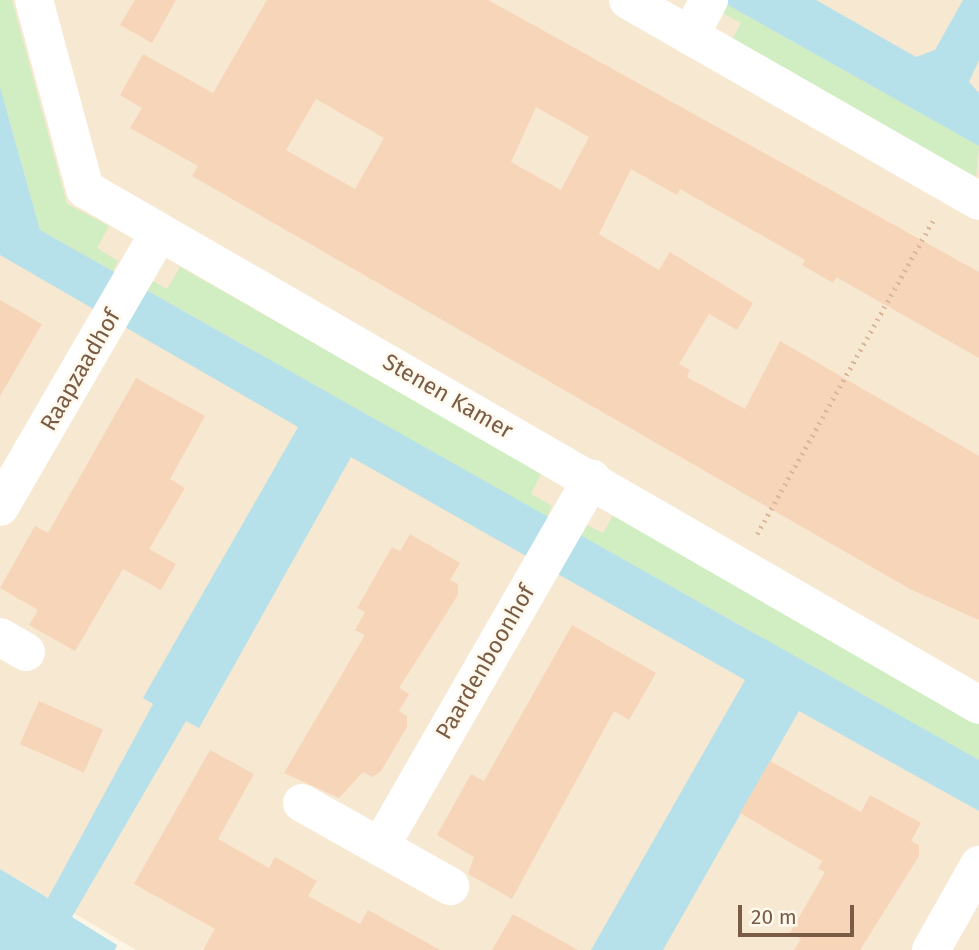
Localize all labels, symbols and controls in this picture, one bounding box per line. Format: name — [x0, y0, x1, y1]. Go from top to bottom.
street label: Raapzaadhof — [34, 305, 126, 435]
street label: Stenen Kamer — [378, 348, 518, 444]
street label: Paardenboonhof — [430, 580, 540, 744]
scale bar — [741, 890, 856, 934]
text: 20 m — [751, 904, 797, 930]

